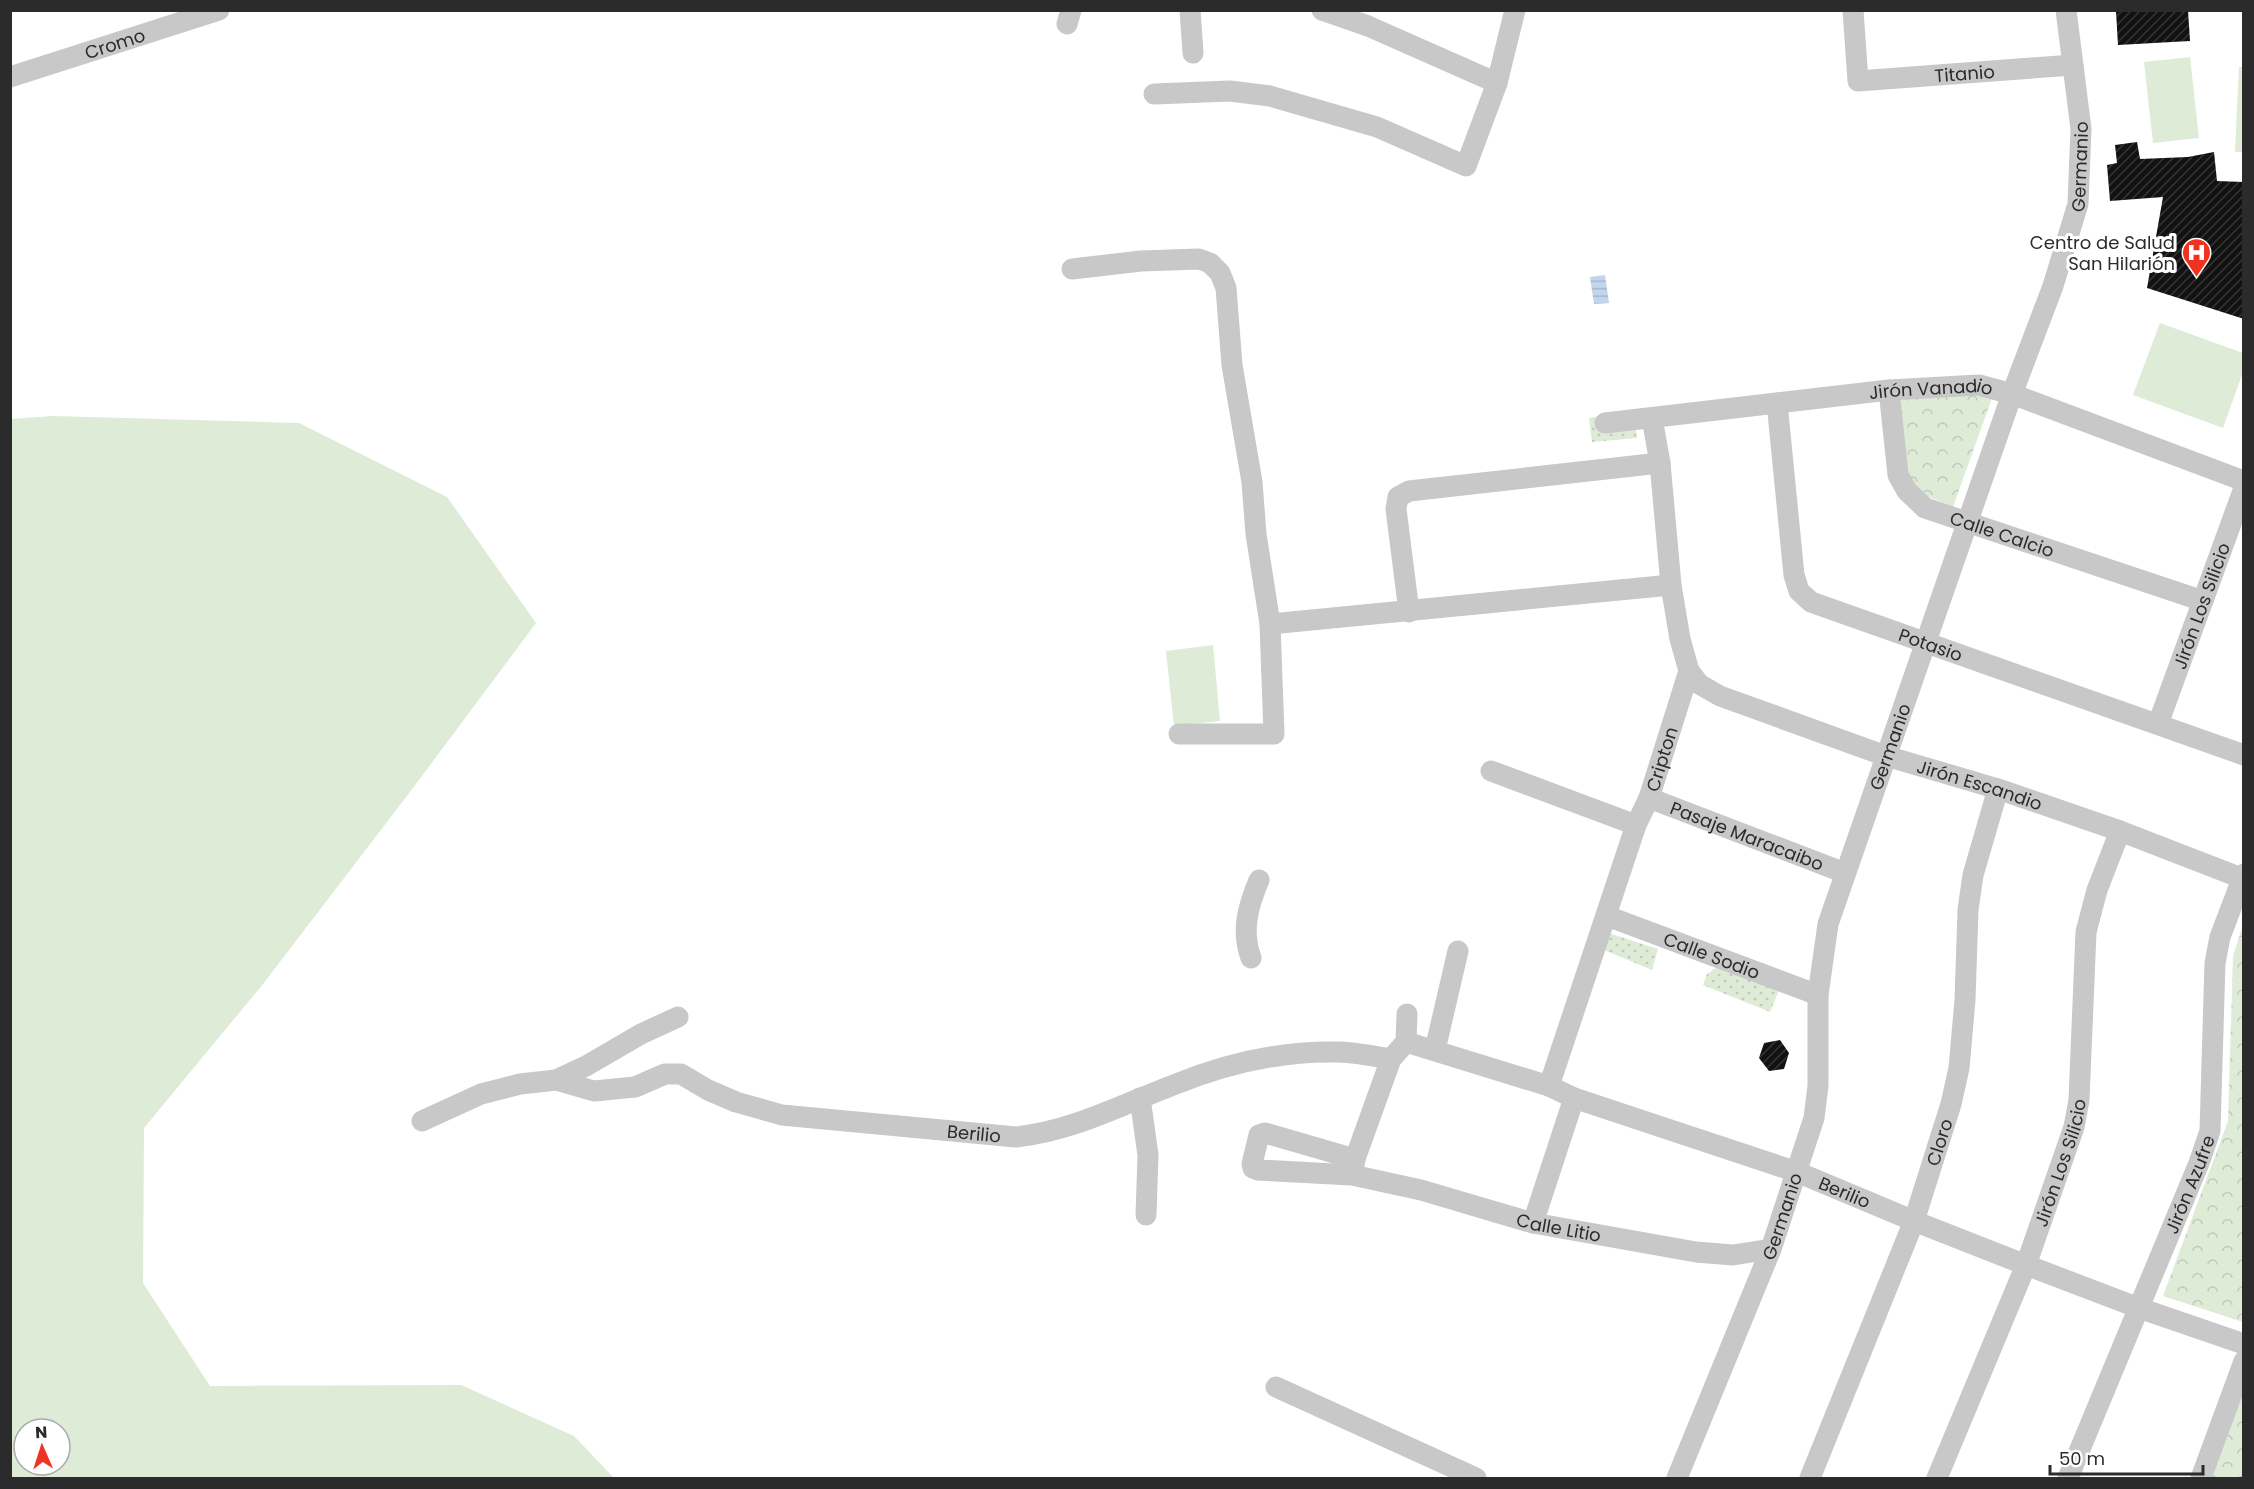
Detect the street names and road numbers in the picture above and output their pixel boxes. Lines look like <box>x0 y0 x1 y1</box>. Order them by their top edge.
street label: Cromo <box>81 22 148 65</box>
street label: Titanio <box>1933 58 1996 88</box>
street label: Germanio <box>2064 120 2094 215</box>
street label: Jirón Vanadio <box>1867 373 1996 405</box>
street label: Calle Calcio <box>1947 505 2058 563</box>
street label: Jirón Los Silicio <box>2167 539 2236 672</box>
street label: Potasio <box>1896 622 1966 667</box>
street label: Germanio <box>1863 700 1916 793</box>
street label: Cripton <box>1639 723 1683 795</box>
street label: Jirón Escandio <box>1914 753 2046 816</box>
street label: Pasaje Maracaibo <box>1667 795 1827 876</box>
street label: Calle Sodio <box>1660 926 1764 985</box>
street label: Jirón Los Silicio <box>2028 1097 2091 1230</box>
street label: Cloro <box>1920 1115 1958 1169</box>
street label: Berilio <box>946 1118 1002 1148</box>
street label: Jirón Azufre <box>2159 1132 2220 1237</box>
street label: Germanio <box>1755 1170 1808 1264</box>
street label: Berilio <box>1815 1170 1874 1214</box>
street label: Calle Litio <box>1513 1206 1603 1247</box>

